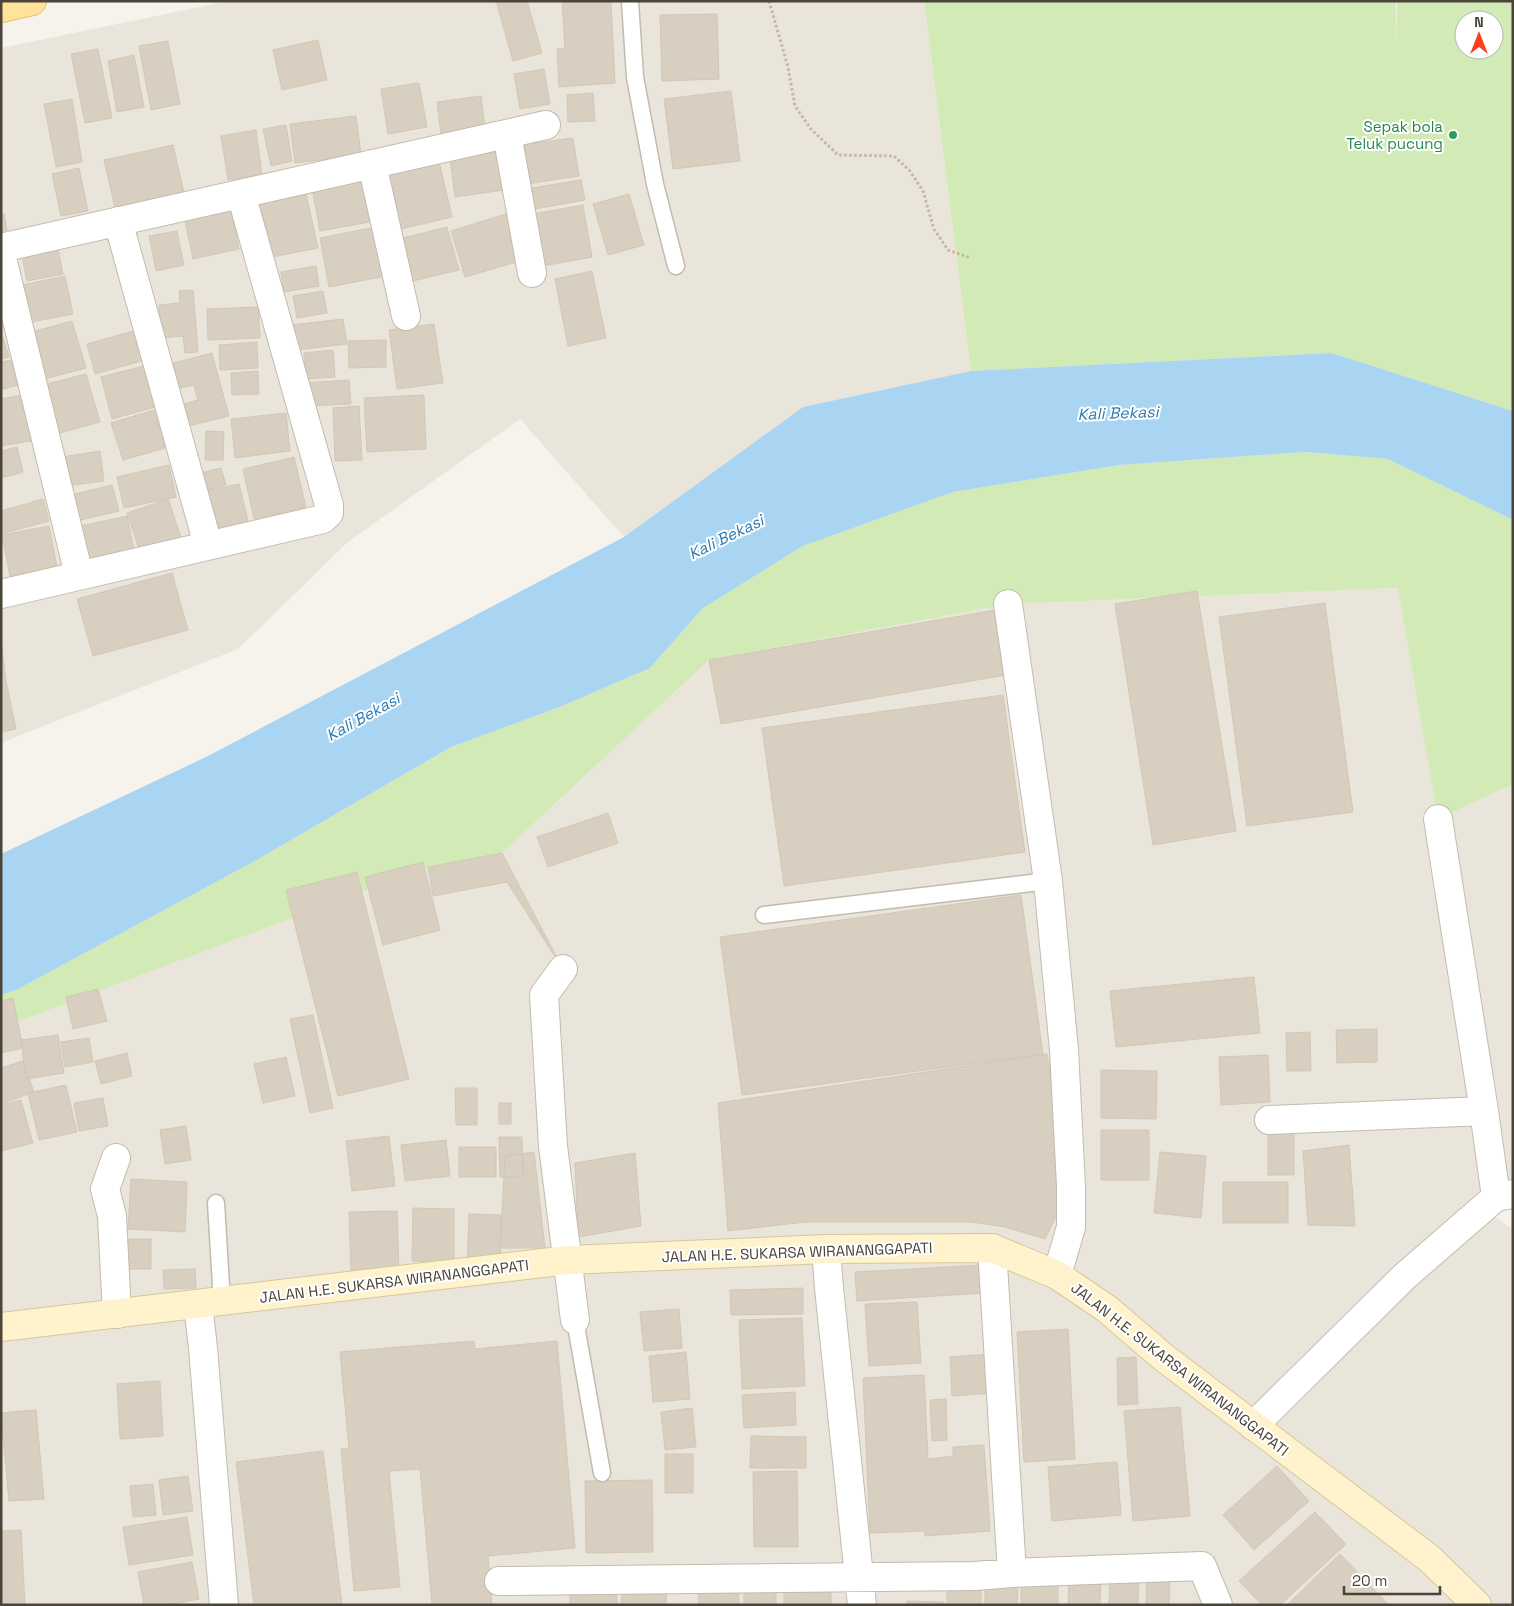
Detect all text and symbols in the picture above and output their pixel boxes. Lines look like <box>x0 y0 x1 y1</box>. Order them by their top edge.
north arrow <box>1454 10 1504 60</box>
text: N <box>1474 13 1484 31</box>
place label: Sepak bola Teluk pucung <box>1346 117 1443 153</box>
marker: Sepak bola Teluk pucung <box>1447 129 1459 141</box>
water label: Kali Bekasi <box>1077 401 1161 425</box>
water label: Kali Bekasi <box>685 509 769 564</box>
water label: Kali Bekasi <box>323 687 405 746</box>
street label: JALAN H.E. SUKARSA WIRANANGGAPATI <box>661 1238 933 1266</box>
street label: JALAN H.E. SUKARSA WIRANANGGAPATI <box>258 1255 530 1307</box>
street label: JALAN H.E. SUKARSA WIRANANGGAPATI <box>1067 1278 1293 1460</box>
scale bar <box>1344 1564 1440 1596</box>
text: 20 m <box>1352 1571 1387 1590</box>

